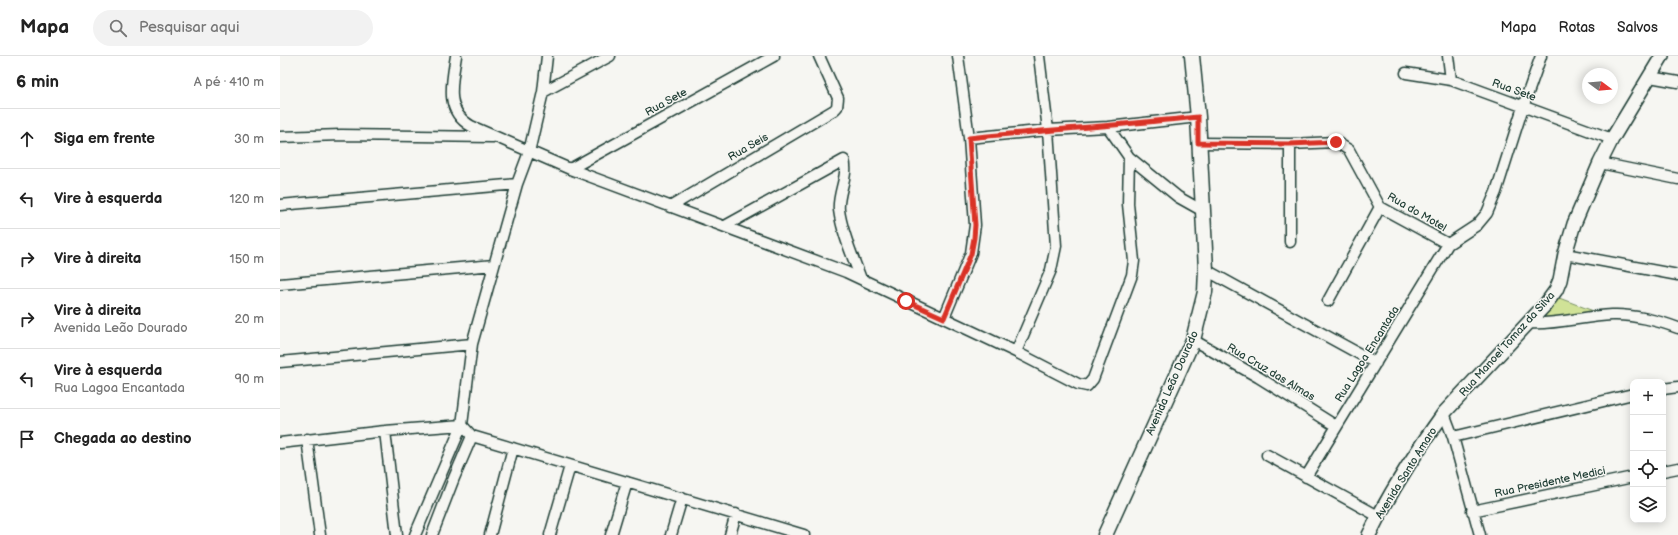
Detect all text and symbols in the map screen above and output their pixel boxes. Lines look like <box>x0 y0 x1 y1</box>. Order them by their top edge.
search box <box>93 10 373 46</box>
text: Mapa <box>20 16 69 39</box>
icon: search <box>107 17 129 39</box>
text: Pesquisar aqui <box>139 18 239 37</box>
text: Mapa <box>1500 19 1537 36</box>
text: Rotas <box>1559 19 1595 36</box>
text: Salvos <box>1617 19 1658 36</box>
north arrow <box>1582 68 1618 104</box>
text: 6 min <box>16 72 59 92</box>
text: A pé · 410 m <box>194 74 264 90</box>
street label: Rua Sete <box>1490 76 1538 104</box>
street label: Rua Sete <box>643 85 690 119</box>
icon: ahead <box>16 128 38 150</box>
text: Siga em frente <box>54 129 155 148</box>
street label: Rua Seis <box>726 130 771 164</box>
text: 30 m <box>234 131 264 147</box>
route end <box>1327 133 1345 151</box>
icon: left <box>16 188 38 210</box>
text: Vire à esquerda <box>54 189 162 208</box>
street label: Rua do Motel <box>1385 190 1449 234</box>
text: 120 m <box>229 191 264 207</box>
icon: right <box>16 248 38 270</box>
text: Vire à direita <box>54 249 141 268</box>
text: 150 m <box>230 251 264 267</box>
street label: Rua Manoel Tomaz da Silva <box>1456 289 1558 399</box>
route start <box>897 292 915 310</box>
text: Vire à direita <box>54 301 141 320</box>
street label: Rua Lagoa Encantada <box>1332 304 1402 404</box>
icon: right <box>16 308 38 330</box>
text: 20 m <box>234 311 264 327</box>
text: Avenida Leão Dourado <box>54 320 188 336</box>
street label: Avenida Leão Dourado <box>1143 329 1201 437</box>
street label: Rua Cruz das Almas <box>1225 341 1318 404</box>
text: Vire à esquerda <box>54 361 162 380</box>
icon: left <box>16 368 38 390</box>
text: 90 m <box>235 371 264 387</box>
map controls <box>1630 379 1666 523</box>
button: + <box>1630 379 1666 415</box>
text: Rua Lagoa Encantada <box>54 380 185 396</box>
button: − <box>1630 415 1666 451</box>
street label: Avenida Santo Amaro <box>1373 425 1439 521</box>
icon: arrive <box>16 428 38 450</box>
text: Chegada ao destino <box>54 429 192 448</box>
button: locate <box>1630 451 1666 487</box>
street label: Rua Presidente Medici <box>1493 464 1607 500</box>
button: layers <box>1630 487 1666 523</box>

